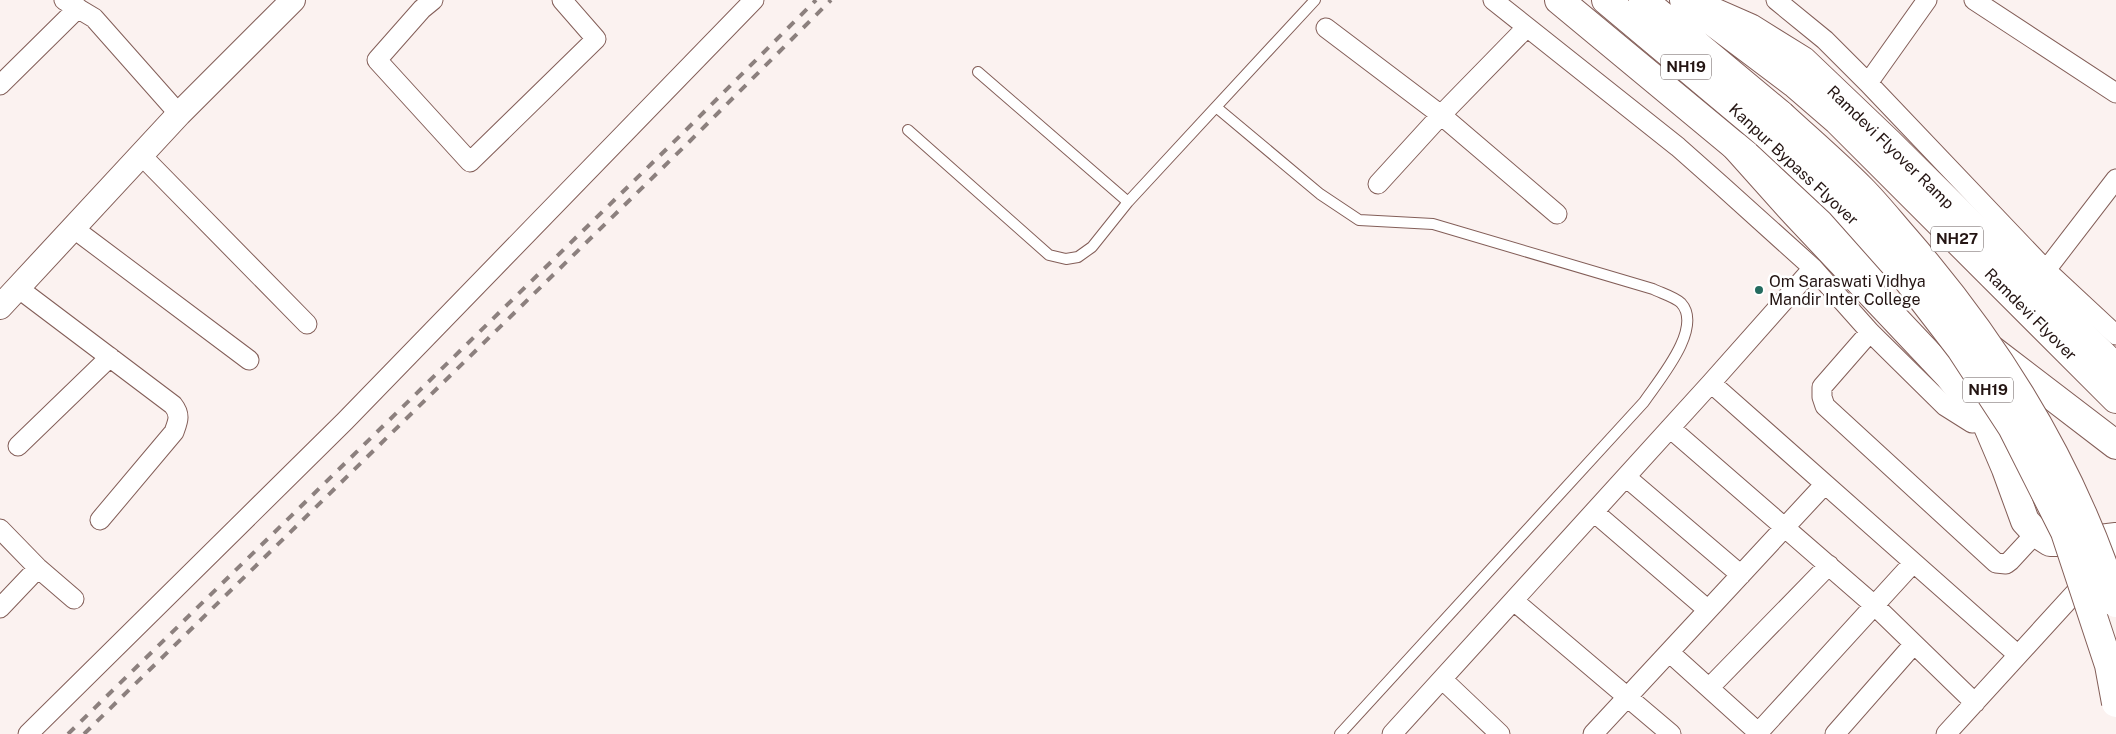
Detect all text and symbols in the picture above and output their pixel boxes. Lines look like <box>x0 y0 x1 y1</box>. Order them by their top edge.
road number: NH19 <box>1661 54 1711 80</box>
street label: Ramdevi Flyover Ramp <box>1823 82 1958 213</box>
street label: Kanpur Bypass Flyover <box>1725 99 1862 229</box>
road number: NH27 <box>1931 226 1983 252</box>
street label: Ramdevi Flyover <box>1981 264 2081 364</box>
place label: Om Saraswati Vidhya Mandir Inter College <box>1769 272 1926 309</box>
marker: Om Saraswati Vidhya Mandir Inter College <box>1753 284 1765 296</box>
road number: NH19 <box>1963 378 2013 402</box>

